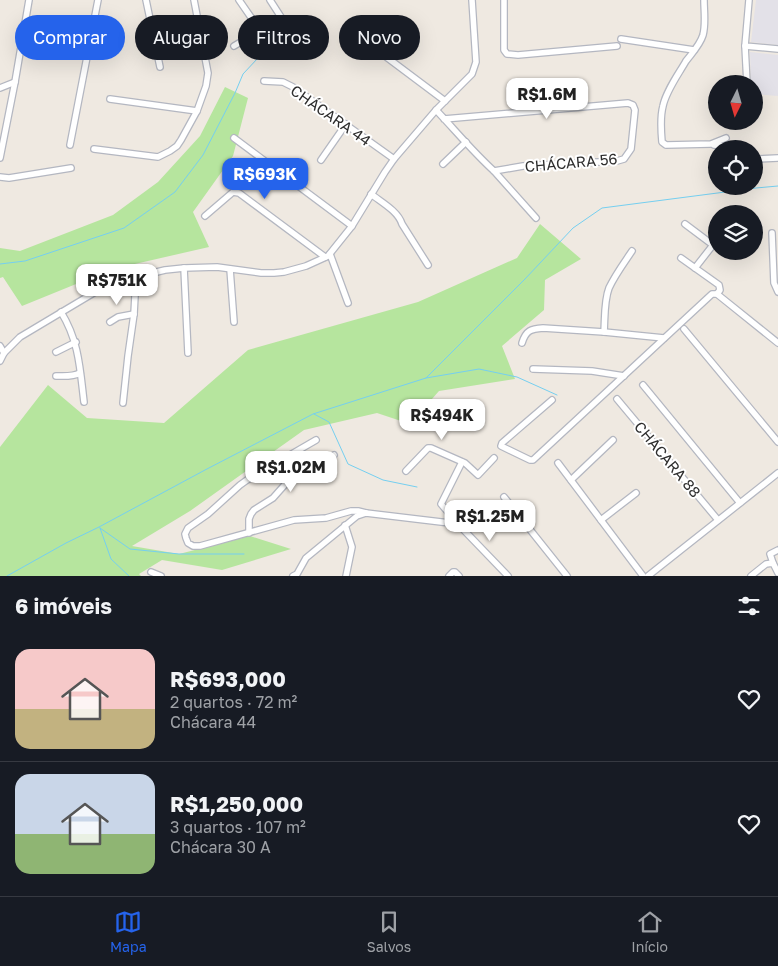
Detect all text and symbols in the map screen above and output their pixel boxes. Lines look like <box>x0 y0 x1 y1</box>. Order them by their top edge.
chip: Comprar <box>15 15 125 60</box>
chip: Alugar <box>135 15 228 60</box>
chip: Filtros <box>238 15 329 60</box>
chip: Novo <box>339 15 420 60</box>
north arrow <box>708 75 762 130</box>
map controls <box>708 75 763 260</box>
pin: R$1.6M <box>506 78 588 120</box>
street label: CHÁCARA 44 <box>287 81 375 149</box>
text: R$1.6M <box>517 84 577 104</box>
button: locate <box>708 140 763 195</box>
street label: CHÁCARA 56 <box>524 149 618 175</box>
pin: R$693K <box>224 158 306 200</box>
text: R$693K <box>233 164 297 184</box>
button: layers <box>708 205 763 260</box>
pin: R$751K <box>76 264 158 306</box>
text: R$751K <box>87 270 147 290</box>
pin: R$494K <box>401 398 483 441</box>
text: R$494K <box>410 405 474 425</box>
street label: CHÁCARA 88 <box>631 417 705 501</box>
pin: R$1.02M <box>245 450 337 493</box>
text: R$1.02M <box>256 457 326 477</box>
pin: R$1.25M <box>444 500 536 542</box>
text: R$1.25M <box>456 506 524 526</box>
icon: filters <box>735 592 763 620</box>
text: 6 imóveis <box>15 593 112 619</box>
text: R$693,000 <box>170 666 286 692</box>
icon: home <box>55 669 115 729</box>
icon: heart <box>735 685 763 713</box>
text: 2 quartos · 72 m² <box>170 692 297 712</box>
text: Chácara 44 <box>170 712 256 732</box>
text: R$1,250,000 <box>170 791 303 817</box>
icon: home <box>55 794 115 854</box>
icon: heart <box>735 810 763 838</box>
text: 3 quartos · 107 m² <box>170 817 306 837</box>
text: Chácara 30 A <box>170 837 271 857</box>
tab: Mapa <box>110 908 147 955</box>
tab: Salvos <box>367 908 411 955</box>
tab: Início <box>631 908 668 955</box>

